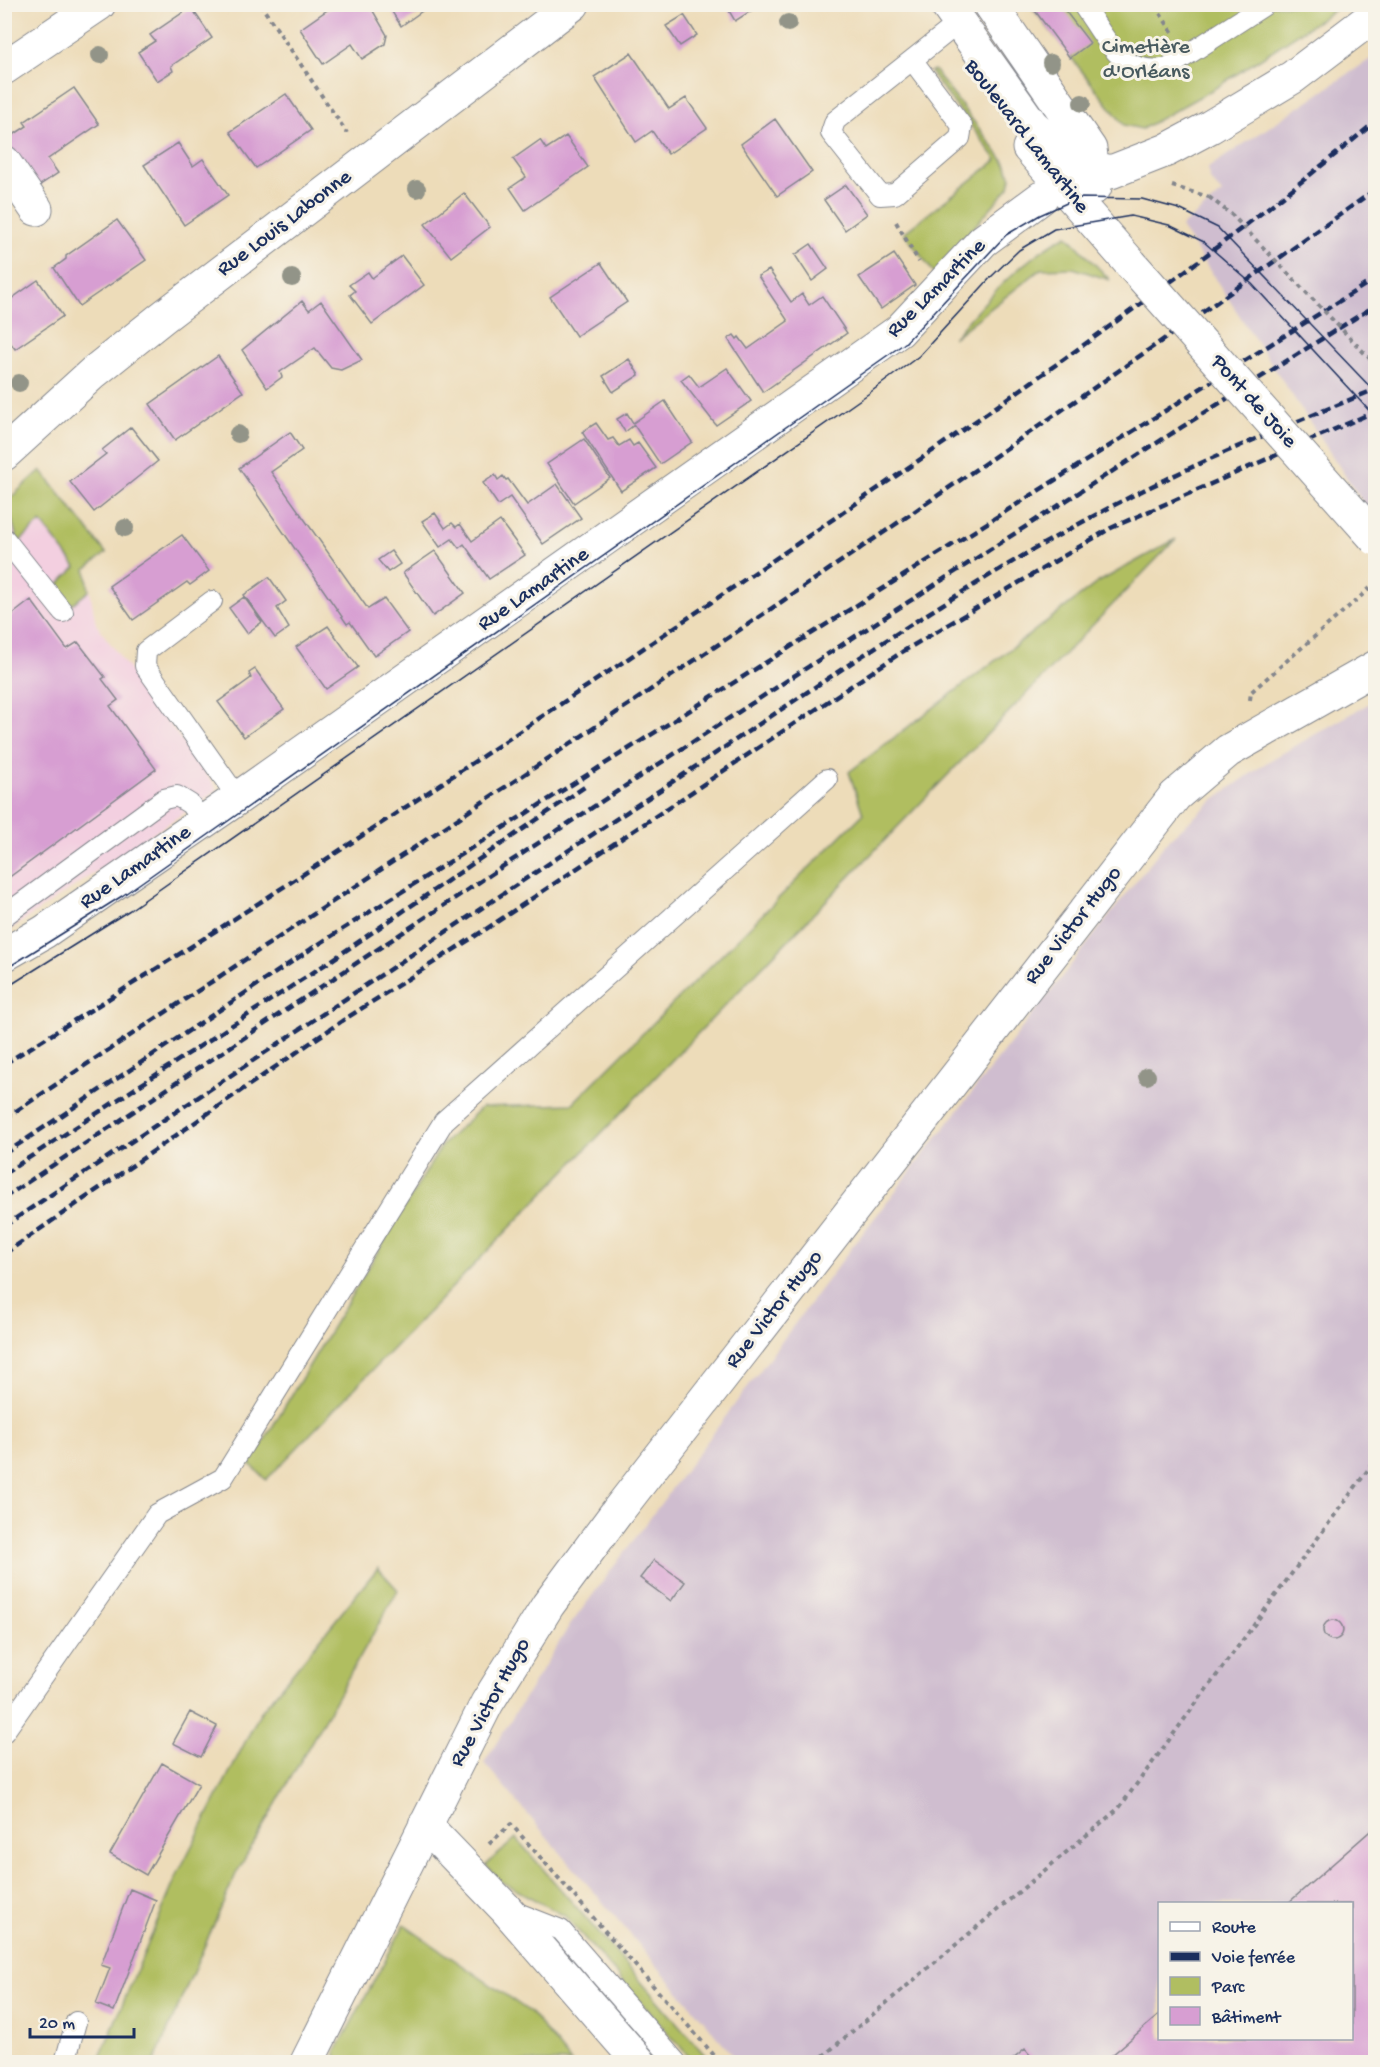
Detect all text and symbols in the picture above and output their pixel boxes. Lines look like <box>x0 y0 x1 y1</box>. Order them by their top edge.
park label: Cimetière d'Orléans <box>1102 35 1191 86</box>
street label: Boulevard Lamartine <box>957 54 1095 220</box>
street label: Rue Louis Labonne <box>213 165 358 283</box>
street label: Rue Lamartine <box>882 233 993 344</box>
street label: Pont de Joie <box>1204 349 1302 455</box>
street label: Rue Lamartine <box>473 542 595 638</box>
street label: Rue Lamartine <box>75 820 197 916</box>
street label: Rue Victor Hugo <box>1020 862 1128 990</box>
street label: Rue Victor Hugo <box>721 1246 829 1374</box>
street label: Rue Victor Hugo <box>445 1634 537 1772</box>
legend <box>1158 1902 1353 2040</box>
text: Route <box>1212 1918 1257 1939</box>
text: Voie ferrée <box>1211 1948 1296 1969</box>
text: Parc <box>1211 1978 1245 1999</box>
scale bar <box>30 2001 134 2039</box>
text: Bâtiment <box>1211 2008 1282 2029</box>
text: 20 m <box>39 2014 75 2035</box>

